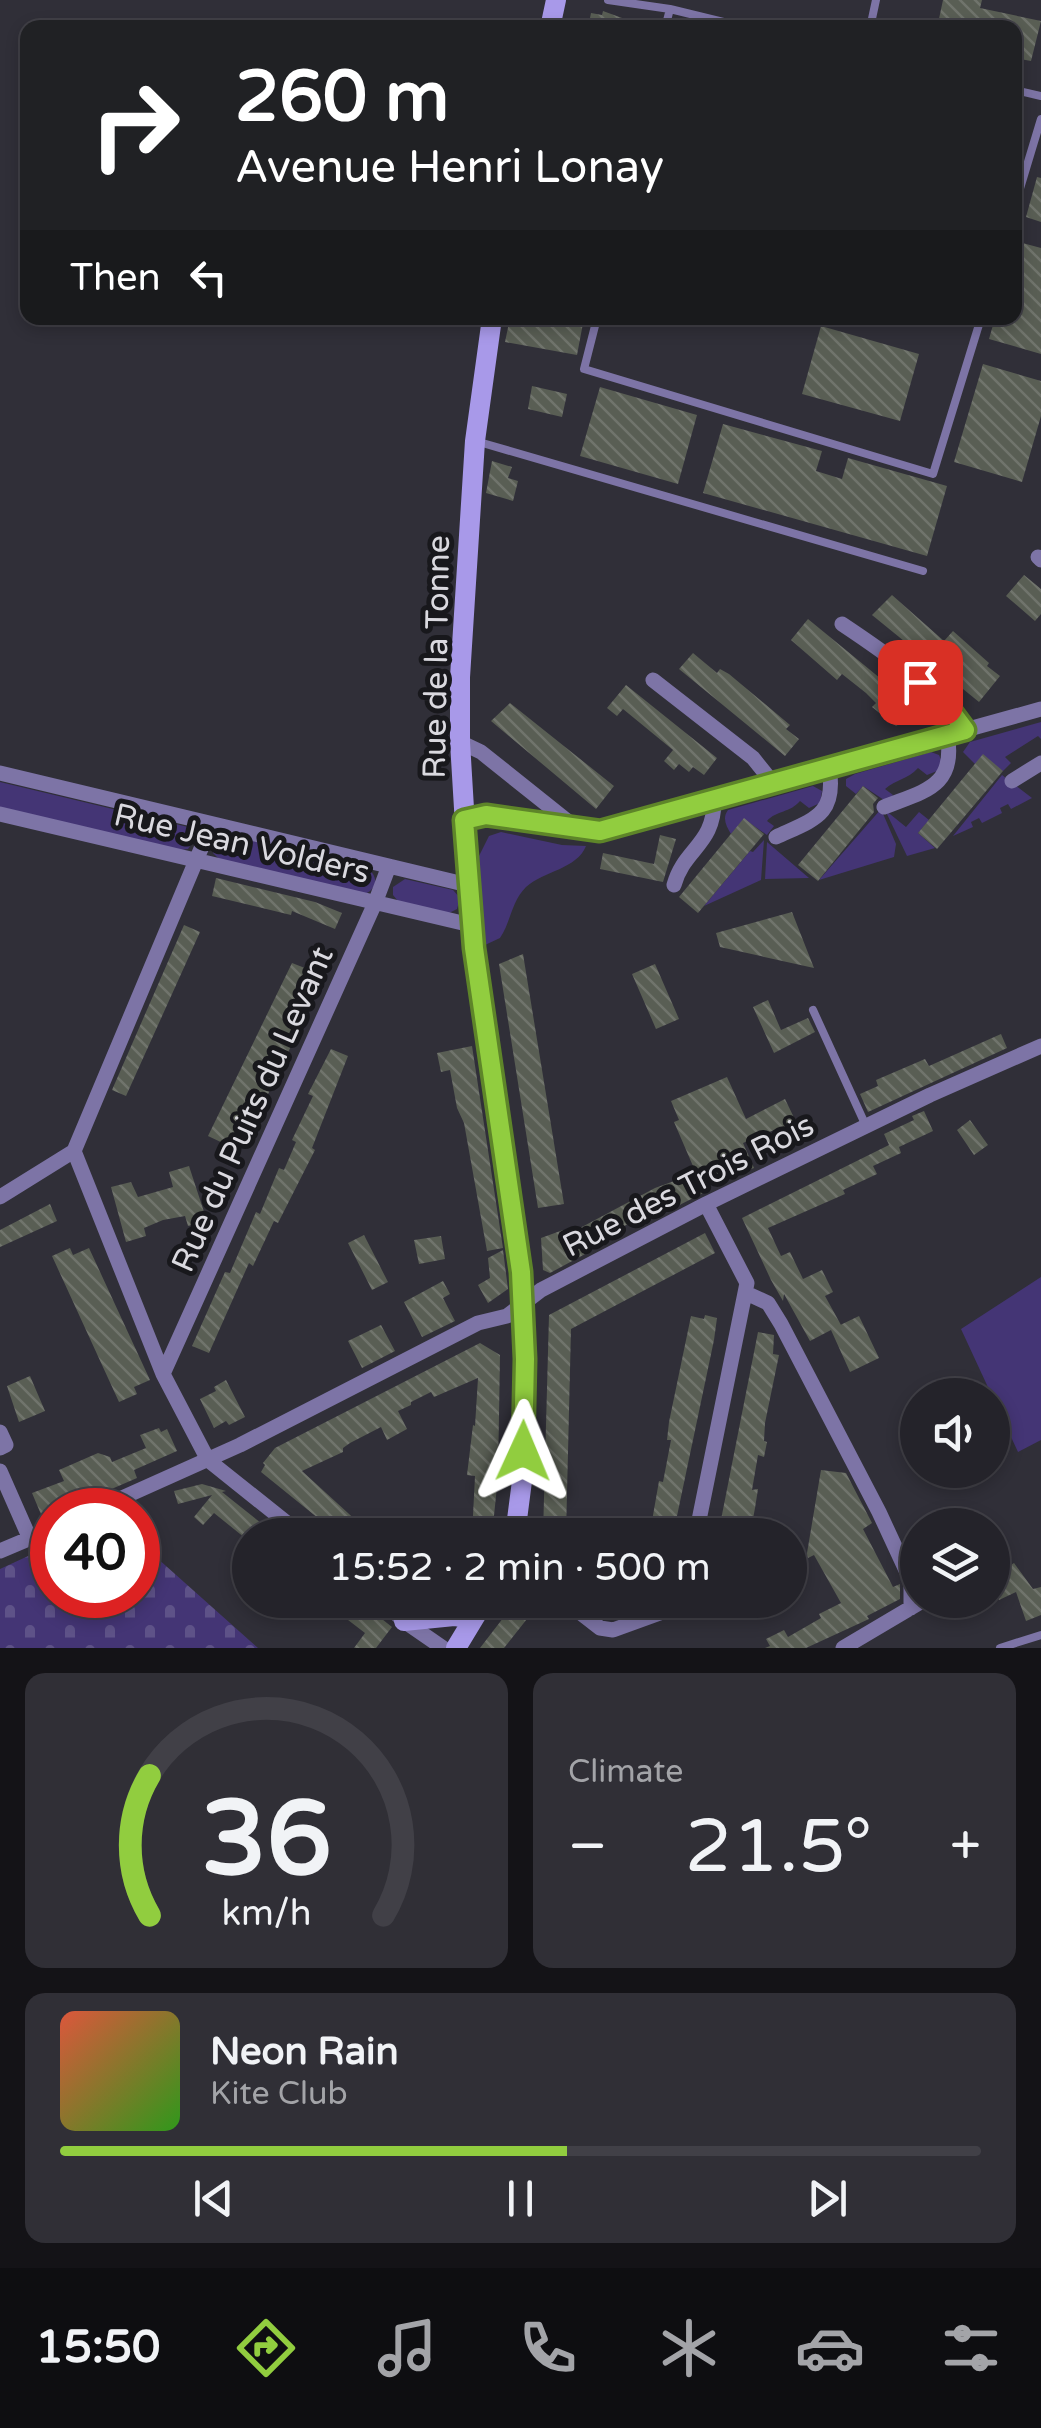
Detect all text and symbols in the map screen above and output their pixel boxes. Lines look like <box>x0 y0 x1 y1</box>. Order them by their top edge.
text: 260 m <box>235 56 449 140</box>
icon: right <box>70 60 200 190</box>
text: Avenue Henri Lonay <box>235 141 664 195</box>
icon: left <box>181 250 236 305</box>
text: Then <box>70 255 161 301</box>
street label: Rue de la Tonne <box>416 535 458 779</box>
pin <box>878 640 963 725</box>
icon: arrive <box>893 655 948 710</box>
street label: Rue Jean Volders <box>110 796 373 892</box>
street label: Rue du Puits du Levant <box>164 941 342 1278</box>
street label: Rue des Trois Rois <box>557 1106 820 1266</box>
map controls <box>900 1378 1010 1618</box>
button: sound <box>900 1378 1010 1488</box>
position arrow <box>471 1399 575 1503</box>
speed limit sign: 40 <box>30 1488 160 1618</box>
button: layers <box>900 1508 1010 1618</box>
text: 15:52 · 2 min · 500 m <box>328 1545 711 1591</box>
text: Climate <box>568 1753 683 1791</box>
text: 36 <box>201 1778 332 1903</box>
text: 21.5° <box>685 1802 872 1892</box>
text: − <box>568 1814 607 1880</box>
text: + <box>950 1814 981 1880</box>
text: km/h <box>222 1892 311 1935</box>
text: Neon Rain <box>210 2029 399 2075</box>
text: Kite Club <box>210 2075 348 2113</box>
icon: previous <box>186 2171 241 2226</box>
icon: pause <box>493 2171 548 2226</box>
icon: next <box>800 2171 855 2226</box>
icon: directions <box>231 2313 301 2383</box>
icon: music <box>372 2313 442 2383</box>
icon: phone <box>513 2313 583 2383</box>
icon: climate <box>654 2313 724 2383</box>
icon: car <box>795 2313 865 2383</box>
icon: filters <box>936 2313 1006 2383</box>
text: 15:50 <box>35 2321 160 2375</box>

